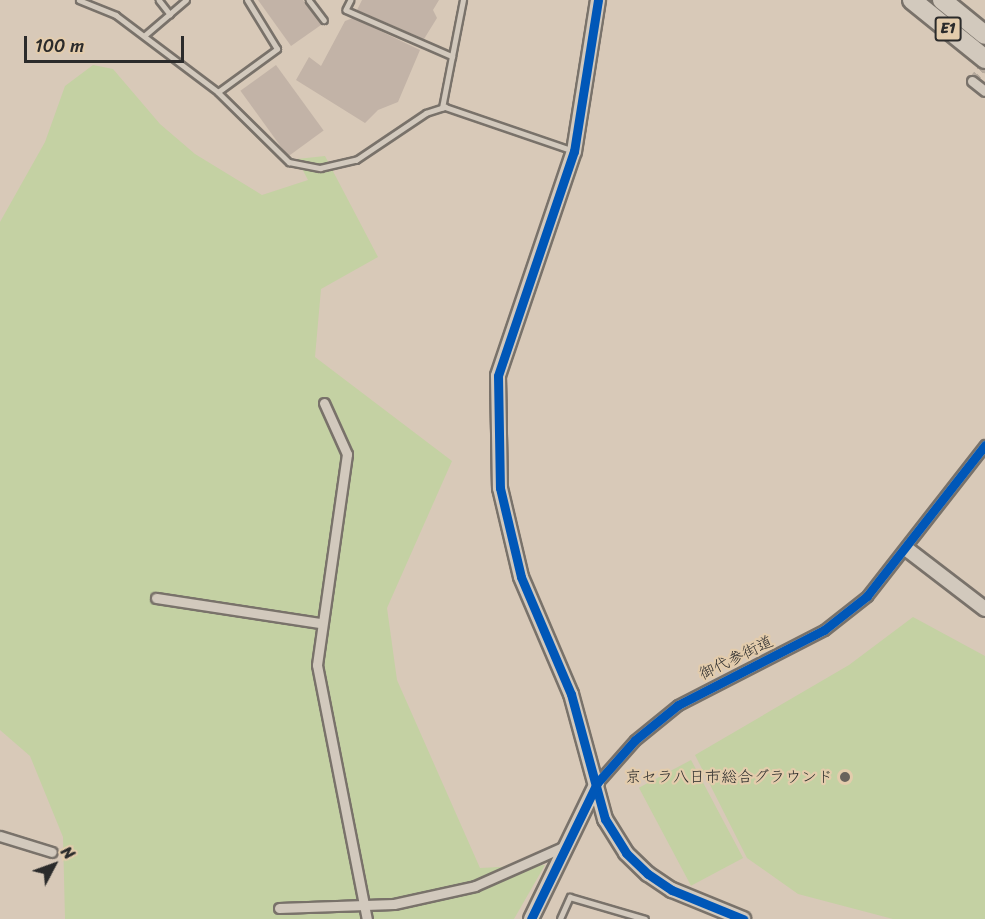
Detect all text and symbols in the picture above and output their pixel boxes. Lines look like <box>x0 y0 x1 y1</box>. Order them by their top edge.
road number: E1 <box>934 17 962 41</box>
scale bar <box>27 24 188 62</box>
text: 100 m <box>35 30 84 62</box>
street label: 御代参街道 <box>696 632 776 684</box>
place label: 京セラ八日市総合グラウンド <box>625 767 833 787</box>
marker: 京セラ八日市総合グラウンド <box>838 770 852 784</box>
north arrow <box>24 835 84 895</box>
text: N <box>53 839 83 867</box>

